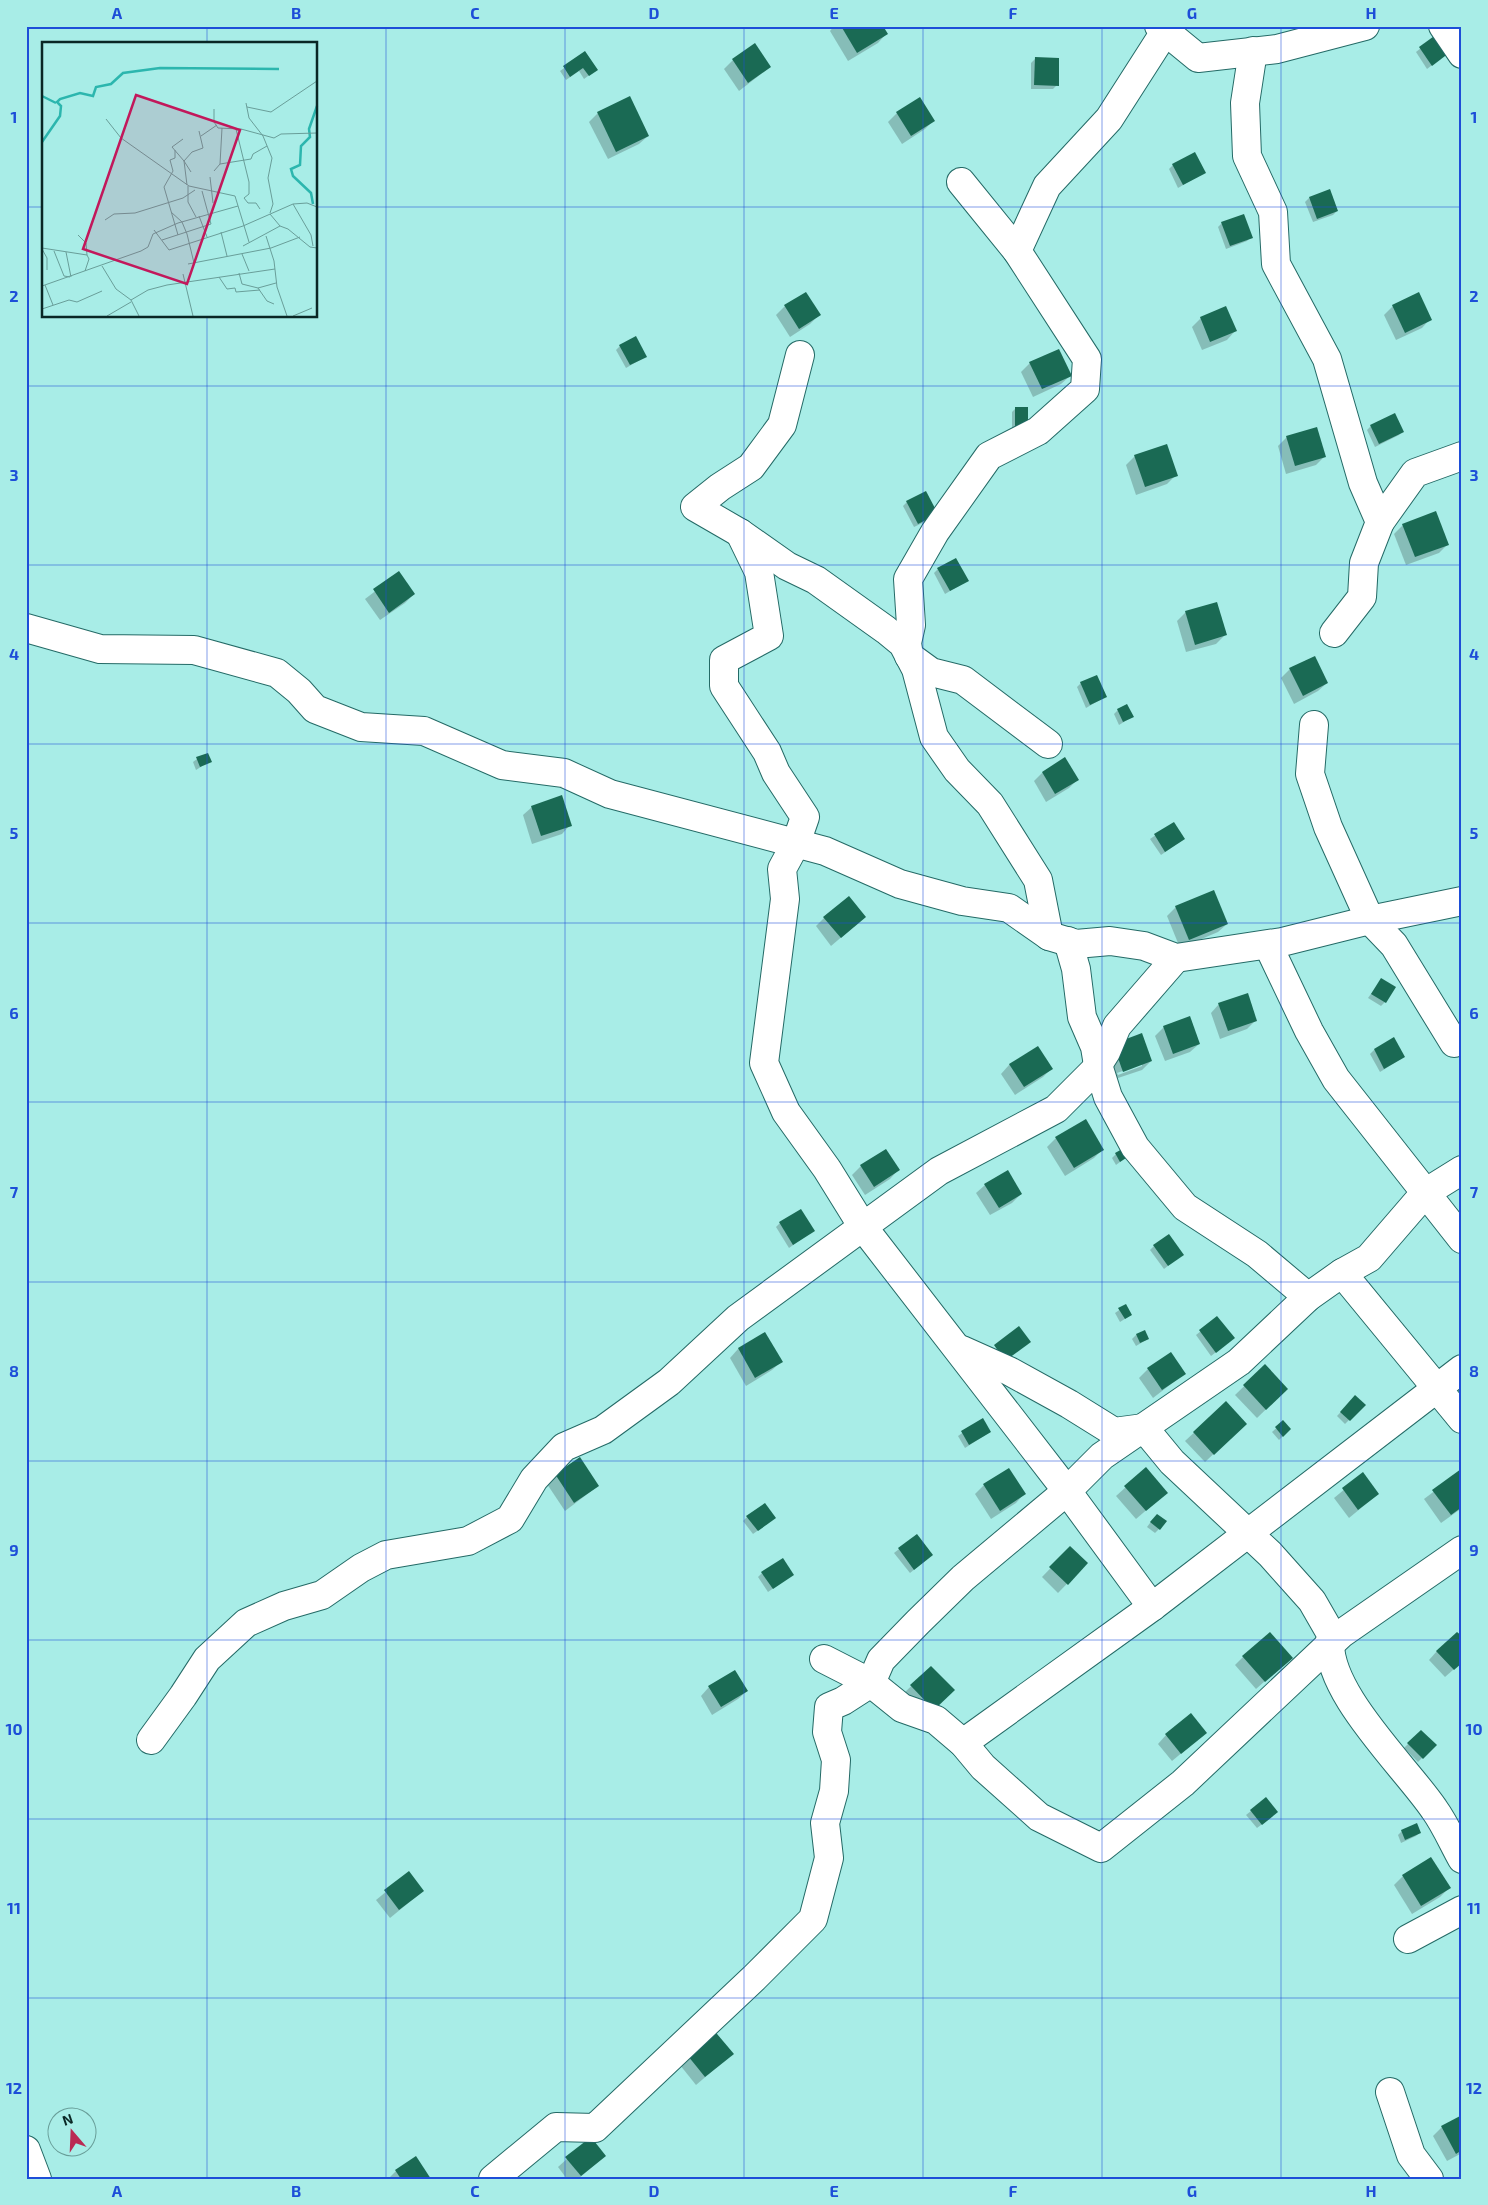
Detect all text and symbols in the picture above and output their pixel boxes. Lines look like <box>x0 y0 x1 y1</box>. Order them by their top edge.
text: A <box>112 3 123 22</box>
text: B <box>291 3 301 22</box>
text: C <box>470 3 480 22</box>
text: D <box>649 3 660 22</box>
text: E <box>829 3 839 22</box>
text: F <box>1009 3 1018 22</box>
text: G <box>1187 3 1197 22</box>
text: H <box>1365 3 1377 22</box>
inset map <box>42 42 318 318</box>
text: 1 <box>11 107 17 126</box>
text: 1 <box>1471 107 1477 126</box>
text: 2 <box>9 286 19 305</box>
text: 2 <box>1469 286 1479 305</box>
text: 3 <box>9 465 19 484</box>
text: 3 <box>1469 465 1479 484</box>
text: 4 <box>9 644 19 663</box>
text: 4 <box>1469 644 1479 663</box>
text: 5 <box>10 823 19 842</box>
text: 5 <box>1470 823 1479 842</box>
text: 6 <box>9 1003 19 1022</box>
text: 6 <box>1469 1003 1479 1022</box>
text: 7 <box>10 1182 19 1201</box>
text: 7 <box>1470 1182 1479 1201</box>
text: 8 <box>9 1361 19 1380</box>
text: 8 <box>1469 1361 1479 1380</box>
text: 9 <box>9 1540 19 1559</box>
text: 9 <box>1469 1540 1479 1559</box>
text: 10 <box>5 1719 23 1738</box>
text: 10 <box>1465 1719 1483 1738</box>
text: 11 <box>7 1898 21 1917</box>
text: 11 <box>1467 1898 1481 1917</box>
text: 12 <box>6 2078 22 2097</box>
text: 12 <box>1466 2078 1482 2097</box>
north arrow <box>48 2108 98 2158</box>
text: N <box>60 2110 75 2129</box>
text: A <box>112 2181 123 2200</box>
text: B <box>291 2181 301 2200</box>
text: C <box>470 2181 480 2200</box>
text: D <box>649 2181 660 2200</box>
text: E <box>829 2181 839 2200</box>
text: F <box>1009 2181 1018 2200</box>
text: G <box>1187 2181 1197 2200</box>
text: H <box>1365 2181 1377 2200</box>

